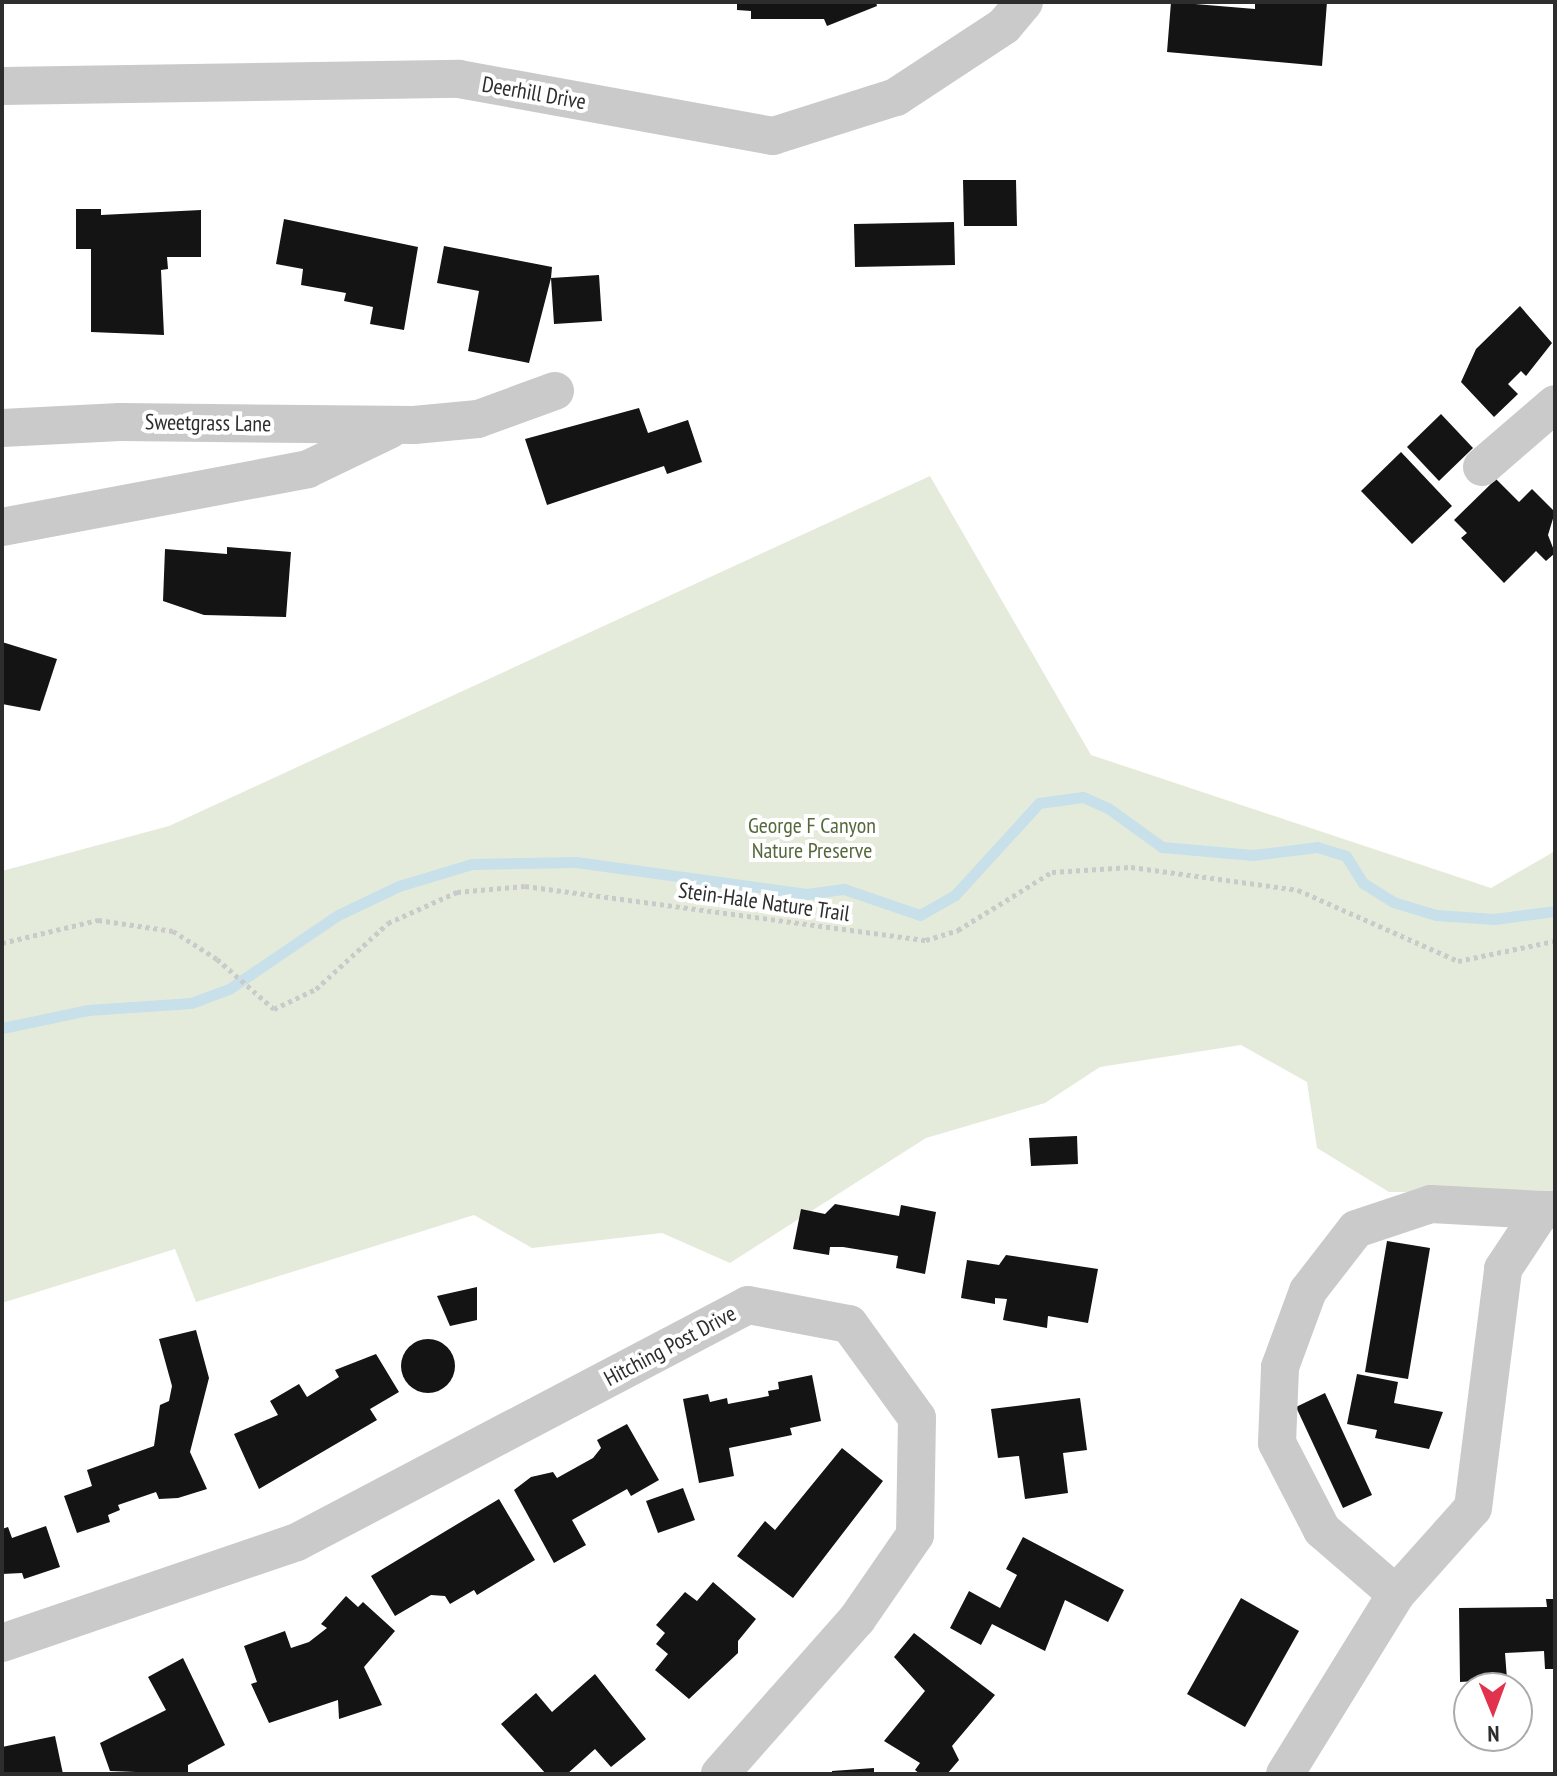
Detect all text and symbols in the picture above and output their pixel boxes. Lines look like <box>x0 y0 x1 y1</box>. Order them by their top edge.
street label: Deerhill Drive <box>480 71 588 115</box>
street label: Sweetgrass Lane <box>145 409 271 437</box>
park label: George F Canyon Nature Preserve <box>748 812 876 864</box>
street label: Stein-Hale Nature Trail <box>676 877 852 927</box>
street label: Hitching Post Drive <box>600 1300 740 1392</box>
north arrow <box>1453 1672 1533 1752</box>
text: N <box>1487 1720 1500 1748</box>

